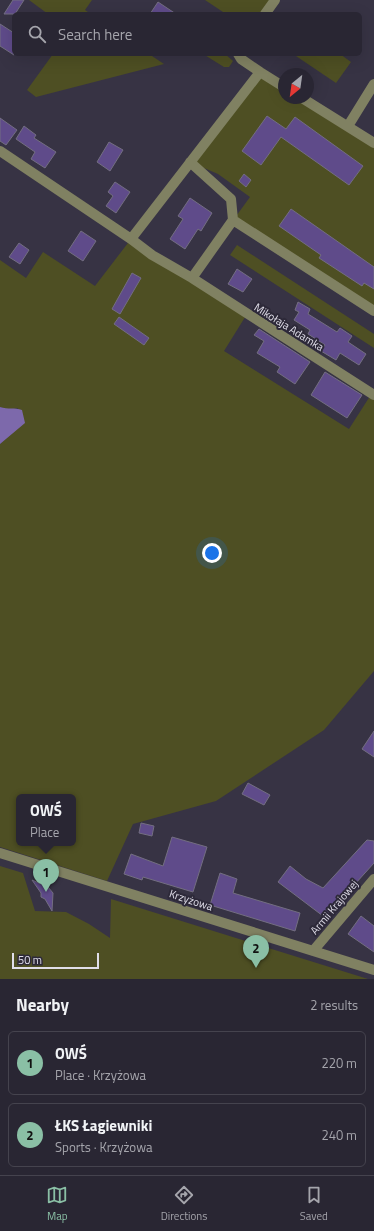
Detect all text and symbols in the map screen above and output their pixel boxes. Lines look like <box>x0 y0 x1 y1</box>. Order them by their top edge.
search box <box>12 12 362 56</box>
icon: search <box>26 23 48 45</box>
text: Search here <box>58 23 132 46</box>
north arrow <box>278 68 314 104</box>
street label: Mikołaja Adamka <box>251 299 327 355</box>
your location <box>202 543 222 563</box>
popup <box>16 794 76 846</box>
text: OWŚ <box>30 799 62 822</box>
text: Place <box>30 822 59 842</box>
pin: 1 <box>33 859 59 892</box>
street label: Armii Krajowej <box>306 876 362 938</box>
street label: Krzyżowa <box>167 885 215 915</box>
pin: 2 <box>243 935 269 968</box>
scale bar <box>12 951 99 970</box>
text: 50 m <box>18 952 42 968</box>
text: Nearby <box>16 992 69 1018</box>
text: 2 results <box>310 995 358 1015</box>
text: OWŚ <box>55 1042 87 1065</box>
text: 1 <box>26 1053 34 1073</box>
text: 220 m <box>321 1053 357 1073</box>
text: Place · Krzyżowa <box>55 1065 146 1085</box>
text: ŁKS Łagiewniki <box>55 1114 152 1137</box>
text: 2 <box>26 1125 34 1145</box>
text: 240 m <box>321 1125 357 1145</box>
text: Sports · Krzyżowa <box>55 1137 153 1157</box>
tab: Map <box>46 1184 68 1224</box>
tab: Directions <box>161 1184 207 1224</box>
tab: Saved <box>300 1184 328 1224</box>

